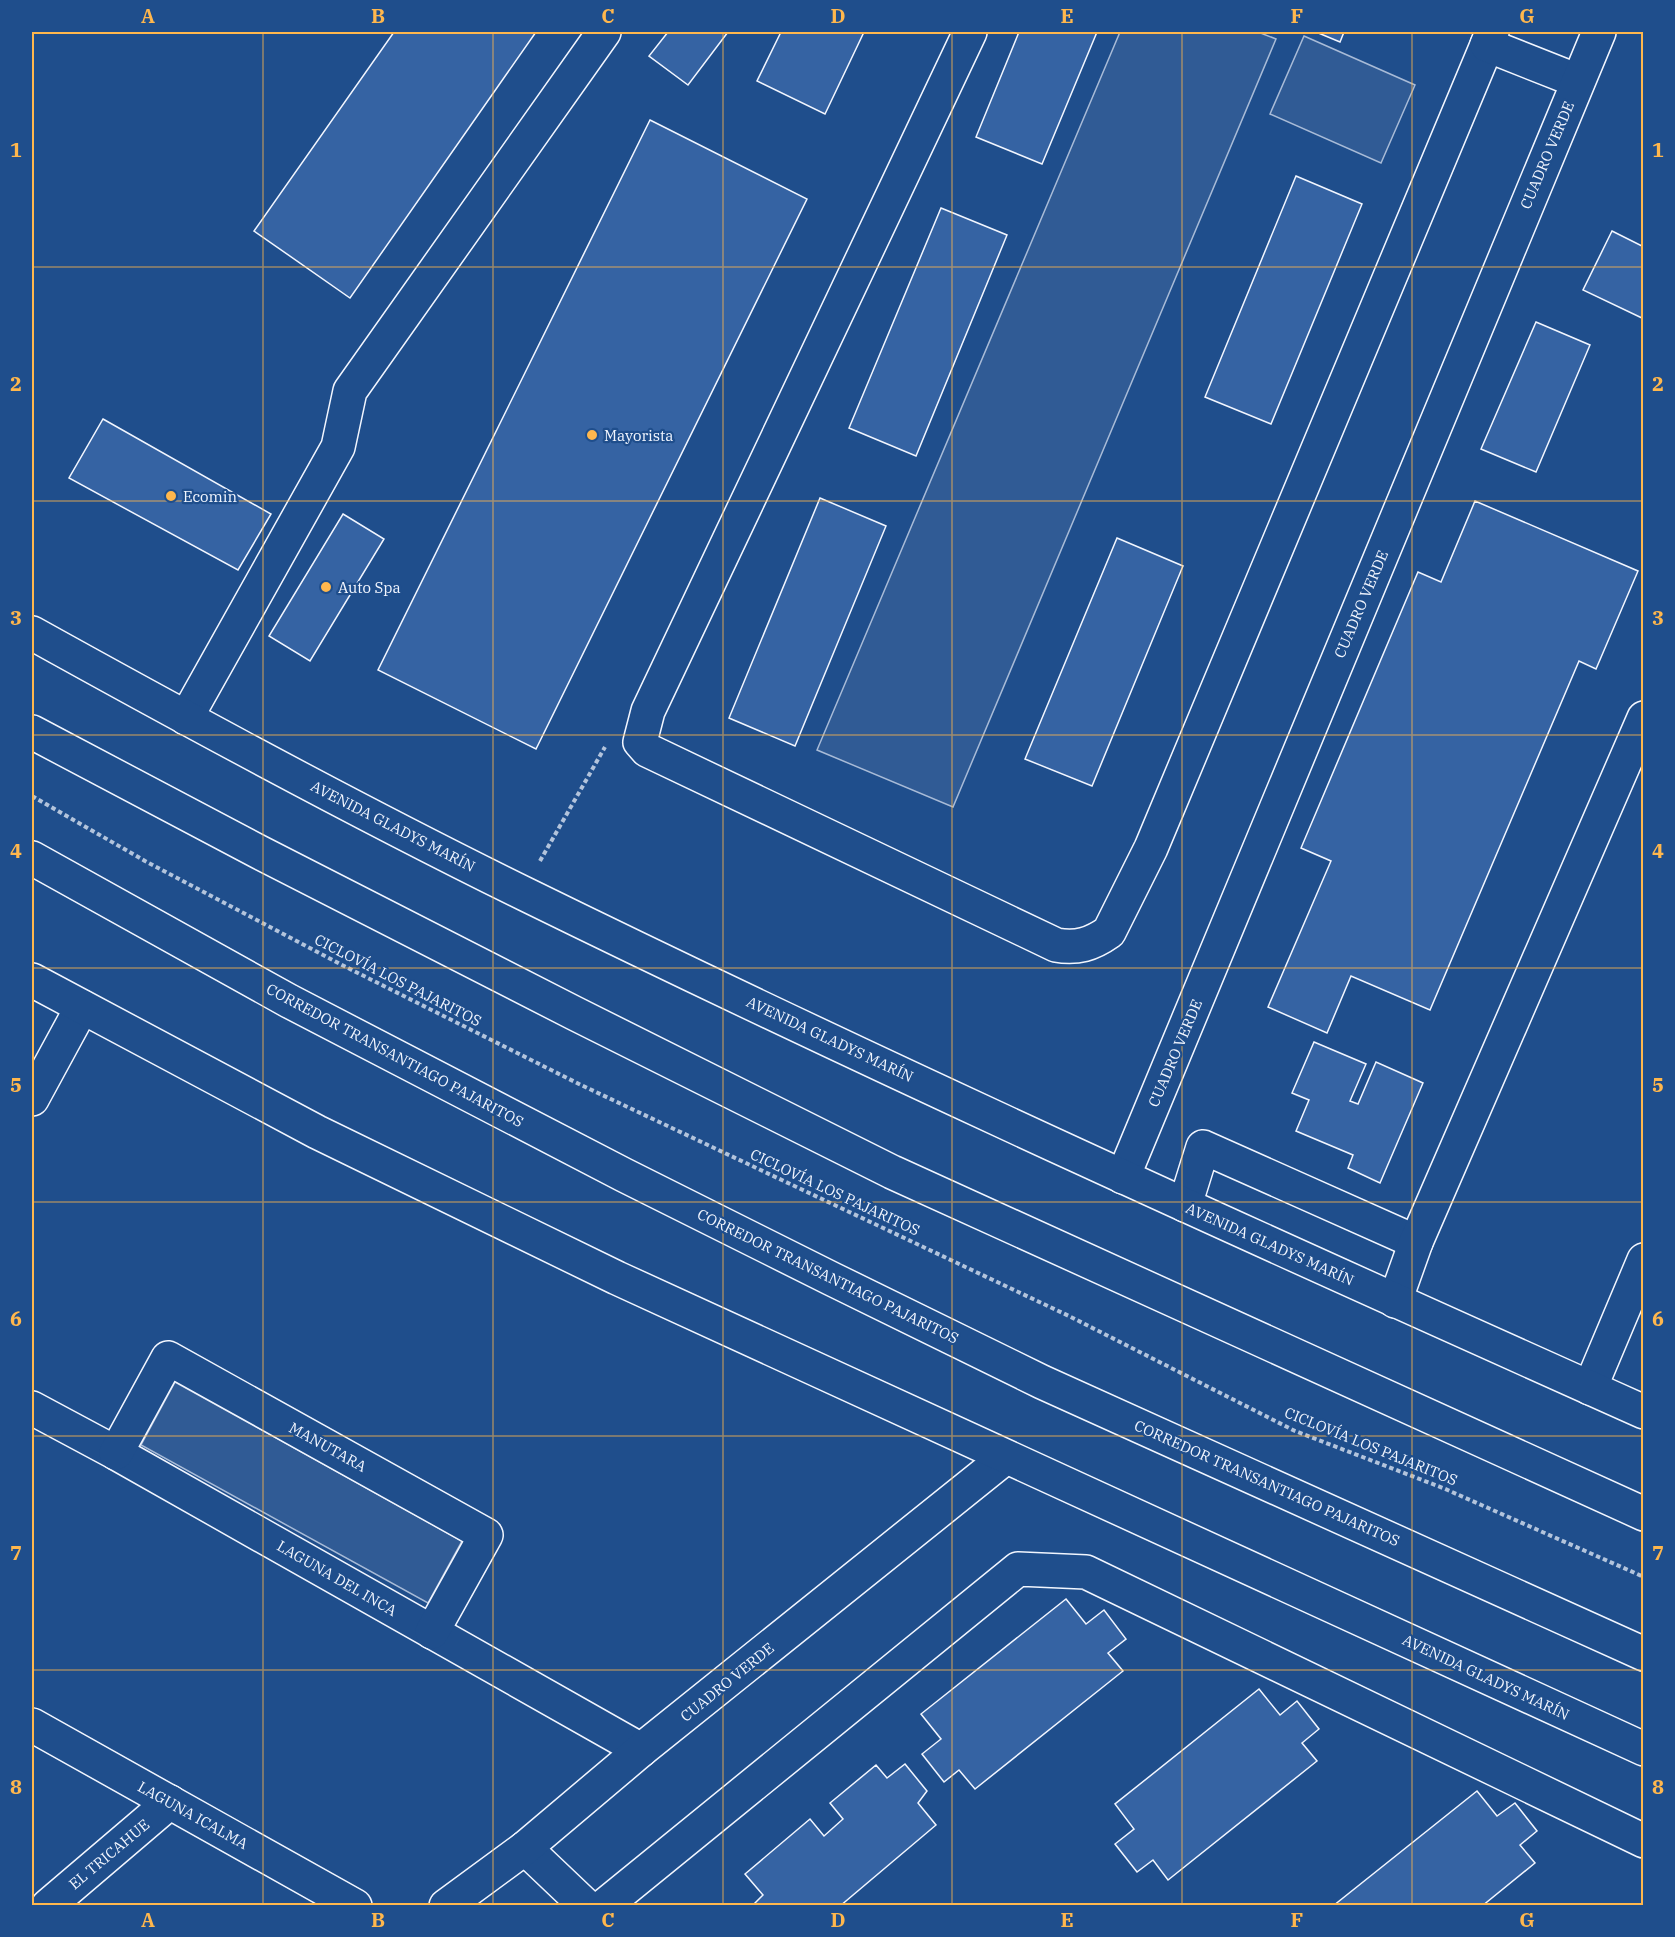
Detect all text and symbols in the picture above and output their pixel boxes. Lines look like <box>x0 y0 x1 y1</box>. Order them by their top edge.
text: A <box>141 2 155 29</box>
text: B <box>371 2 385 29</box>
text: C <box>601 2 615 29</box>
text: D <box>830 2 846 29</box>
text: E <box>1060 2 1074 29</box>
text: F <box>1291 2 1303 29</box>
text: G <box>1519 2 1535 29</box>
street label: CUADRO VERDE <box>1516 98 1578 212</box>
text: 1 <box>10 136 22 163</box>
text: 1 <box>1652 136 1664 163</box>
text: 2 <box>10 370 22 397</box>
text: 2 <box>1652 370 1664 397</box>
place label: Mayorista <box>604 426 674 445</box>
marker: Mayorista <box>585 428 599 442</box>
place label: Ecomin <box>183 487 238 506</box>
marker: Ecomin <box>164 489 178 503</box>
street label: CUADRO VERDE <box>1330 547 1392 661</box>
place label: Auto Spa <box>338 578 401 597</box>
marker: Auto Spa <box>319 580 333 594</box>
text: 3 <box>10 604 22 631</box>
text: 3 <box>1652 604 1664 631</box>
street label: AVENIDA GLADYS MARÍN <box>308 776 478 876</box>
text: 4 <box>10 837 22 864</box>
text: 4 <box>1652 837 1664 864</box>
street label: CICLOVÍA LOS PAJARITOS <box>311 930 485 1030</box>
street label: CORREDOR TRANSANTIAGO PAJARITOS <box>263 979 527 1131</box>
street label: AVENIDA GLADYS MARÍN <box>743 992 917 1086</box>
street label: CUADRO VERDE <box>1144 996 1206 1110</box>
text: 5 <box>10 1071 22 1098</box>
text: 5 <box>1652 1071 1664 1098</box>
street label: CICLOVÍA LOS PAJARITOS <box>747 1144 923 1240</box>
street label: AVENIDA GLADYS MARÍN <box>1183 1198 1357 1290</box>
street label: CORREDOR TRANSANTIAGO PAJARITOS <box>694 1204 962 1348</box>
text: 6 <box>10 1305 22 1332</box>
text: 6 <box>1652 1305 1664 1332</box>
street label: CICLOVÍA LOS PAJARITOS <box>1282 1403 1460 1489</box>
street label: CORREDOR TRANSANTIAGO PAJARITOS <box>1131 1416 1403 1550</box>
street label: MANUTARA <box>286 1418 371 1476</box>
street label: LAGUNA DEL INCA <box>274 1536 401 1620</box>
text: 7 <box>10 1539 22 1566</box>
text: 7 <box>1652 1539 1664 1566</box>
street label: AVENIDA GLADYS MARÍN <box>1399 1630 1573 1724</box>
street label: CUADRO VERDE <box>676 1638 778 1726</box>
text: 8 <box>10 1773 22 1800</box>
text: 8 <box>1652 1773 1664 1800</box>
street label: LAGUNA ICALMA <box>134 1777 252 1854</box>
street label: EL TRICAHUE <box>65 1815 153 1893</box>
text: A <box>141 1906 155 1933</box>
text: B <box>371 1906 385 1933</box>
text: C <box>601 1906 615 1933</box>
text: D <box>830 1906 846 1933</box>
text: E <box>1060 1906 1074 1933</box>
text: F <box>1291 1906 1303 1933</box>
text: G <box>1519 1906 1535 1933</box>

